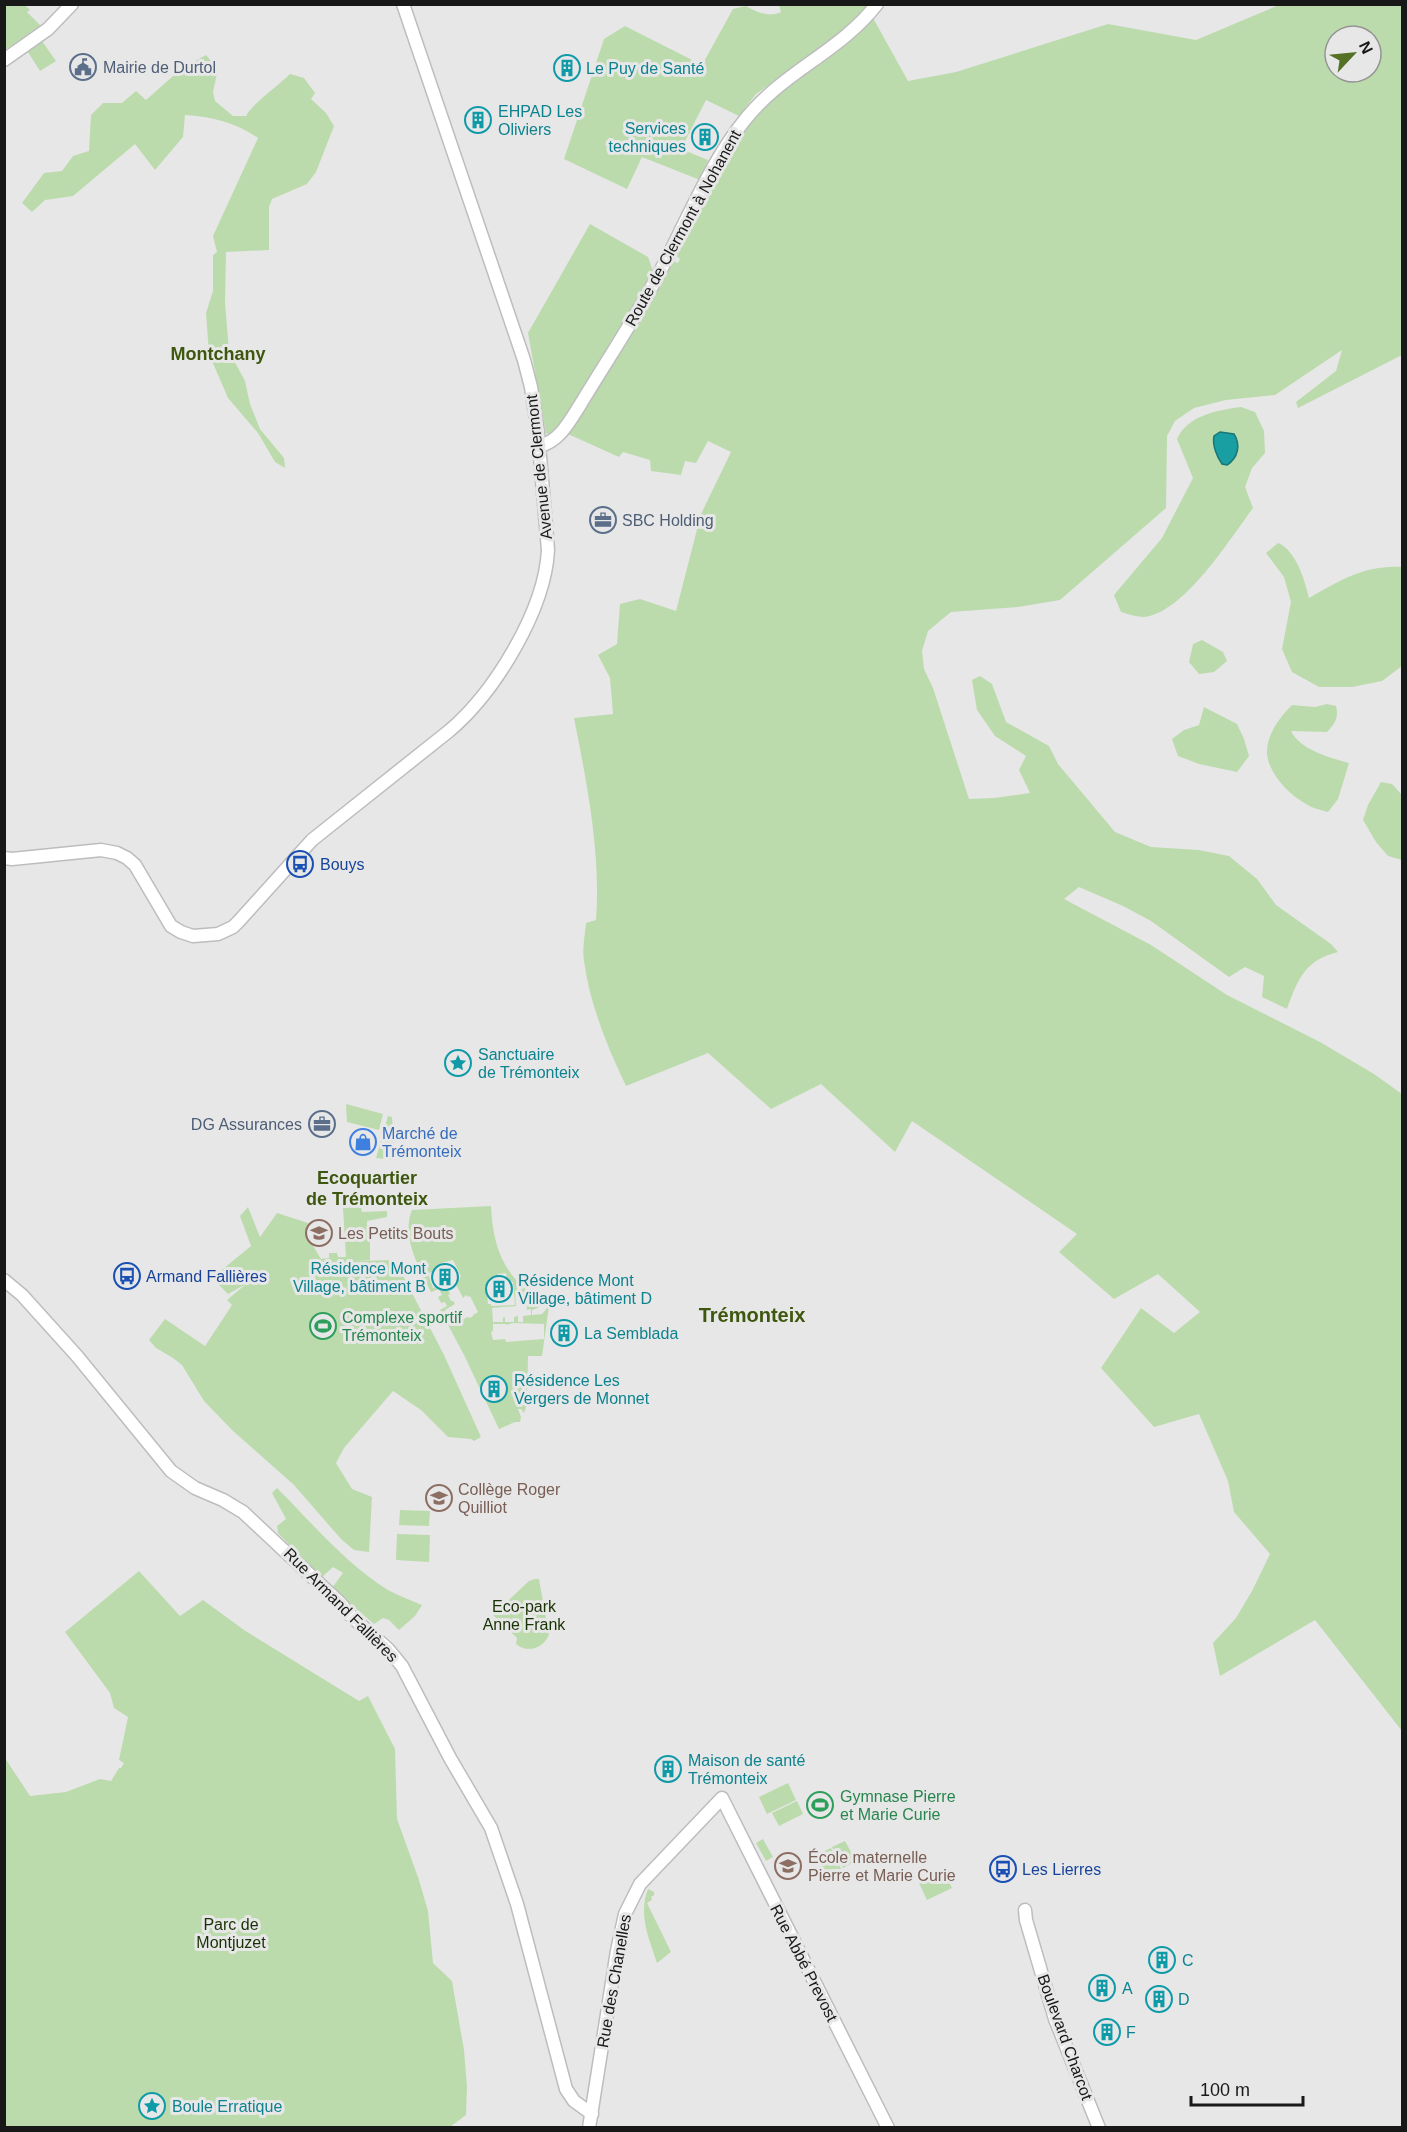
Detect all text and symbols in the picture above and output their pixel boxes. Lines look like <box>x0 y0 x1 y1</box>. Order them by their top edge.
north arrow <box>1323 24 1383 84</box>
text: N <box>1356 39 1376 57</box>
public building icon: Mairie de Durtol <box>68 52 98 82</box>
building icon: Le Puy de Santé <box>552 53 582 83</box>
place label: Mairie de Durtol <box>103 59 216 76</box>
place label: Le Puy de Santé <box>586 60 704 77</box>
place label: EHPAD Les Oliviers <box>498 103 582 138</box>
building icon: EHPAD Les Oliviers <box>463 105 493 135</box>
place label: Services techniques <box>609 120 686 155</box>
building icon: Services techniques <box>690 122 720 152</box>
street label: Route de Clermont à Nohanent <box>622 127 744 329</box>
district label: Montchany <box>170 344 266 364</box>
street label: Avenue de Clermont <box>523 393 555 540</box>
office icon: SBC Holding <box>588 505 618 535</box>
place label: SBC Holding <box>622 512 714 529</box>
bus stop icon: Bouys <box>285 849 315 879</box>
place label: Bouys <box>320 856 364 873</box>
place label: Sanctuaire de Trémonteix <box>478 1046 579 1081</box>
place icon: Sanctuaire de Trémonteix <box>443 1048 473 1078</box>
office icon: DG Assurances <box>307 1109 337 1139</box>
place label: DG Assurances <box>191 1116 302 1133</box>
place label: Marché de Trémonteix <box>382 1125 461 1160</box>
shop icon: Marché de Trémonteix <box>348 1127 378 1157</box>
district label: Ecoquartier de Trémonteix <box>306 1168 428 1209</box>
school or university icon: Les Petits Bouts <box>304 1218 334 1248</box>
place label: Les Petits Bouts <box>338 1225 454 1242</box>
place label: Résidence Mont Village, bâtiment B <box>293 1260 427 1295</box>
bus stop icon: Armand Fallières <box>112 1261 142 1291</box>
building icon: Résidence Mont Village, bâtiment B <box>430 1262 460 1292</box>
place label: Armand Fallières <box>146 1268 267 1285</box>
place label: Résidence Mont Village, bâtiment D <box>518 1272 652 1307</box>
building icon: Résidence Mont Village, bâtiment D <box>484 1274 514 1304</box>
district label: Trémonteix <box>699 1304 805 1326</box>
place label: Complexe sportif Trémonteix <box>342 1309 463 1344</box>
sports icon: Complexe sportif Trémonteix <box>308 1311 338 1341</box>
building icon: La Semblada <box>549 1318 579 1348</box>
place label: La Semblada <box>584 1325 678 1342</box>
place label: Résidence Les Vergers de Monnet <box>514 1372 650 1407</box>
building icon: Résidence Les Vergers de Monnet <box>479 1374 509 1404</box>
place label: Collège Roger Quilliot <box>458 1481 561 1516</box>
school or university icon: Collège Roger Quilliot <box>424 1483 454 1513</box>
street label: Rue Armand Fallières <box>281 1545 401 1665</box>
park label: Eco-park Anne Frank <box>483 1598 566 1633</box>
place label: Maison de santé Trémonteix <box>688 1752 806 1787</box>
building icon: Maison de santé Trémonteix <box>653 1754 683 1784</box>
place label: Gymnase Pierre et Marie Curie <box>840 1788 956 1823</box>
sports icon: Gymnase Pierre et Marie Curie <box>805 1790 835 1820</box>
place label: École maternelle Pierre et Marie Curie <box>808 1848 956 1884</box>
school or university icon: École maternelle Pierre et Marie Curie <box>773 1851 803 1881</box>
bus stop icon: Les Lierres <box>988 1854 1018 1884</box>
place label: Les Lierres <box>1022 1861 1101 1878</box>
street label: Rue Abbé Prevost <box>767 1902 841 2025</box>
street label: Rue des Chanelles <box>594 1913 634 2049</box>
park label: Parc de Montjuzet <box>196 1916 266 1951</box>
building icon: C <box>1147 1945 1177 1975</box>
place label: C <box>1182 1952 1194 1969</box>
street label: Boulevard Charcot <box>1034 1972 1096 2103</box>
building icon: A <box>1087 1973 1117 2003</box>
place label: A <box>1122 1980 1133 1997</box>
building icon: D <box>1144 1984 1174 2014</box>
place label: D <box>1178 1991 1190 2008</box>
building icon: F <box>1092 2017 1122 2047</box>
place label: F <box>1126 2024 1136 2041</box>
scale bar <box>1191 2069 1304 2107</box>
text: 100 m <box>1200 2080 1250 2100</box>
place icon: Boule Erratique <box>137 2091 167 2121</box>
place label: Boule Erratique <box>172 2098 282 2115</box>

